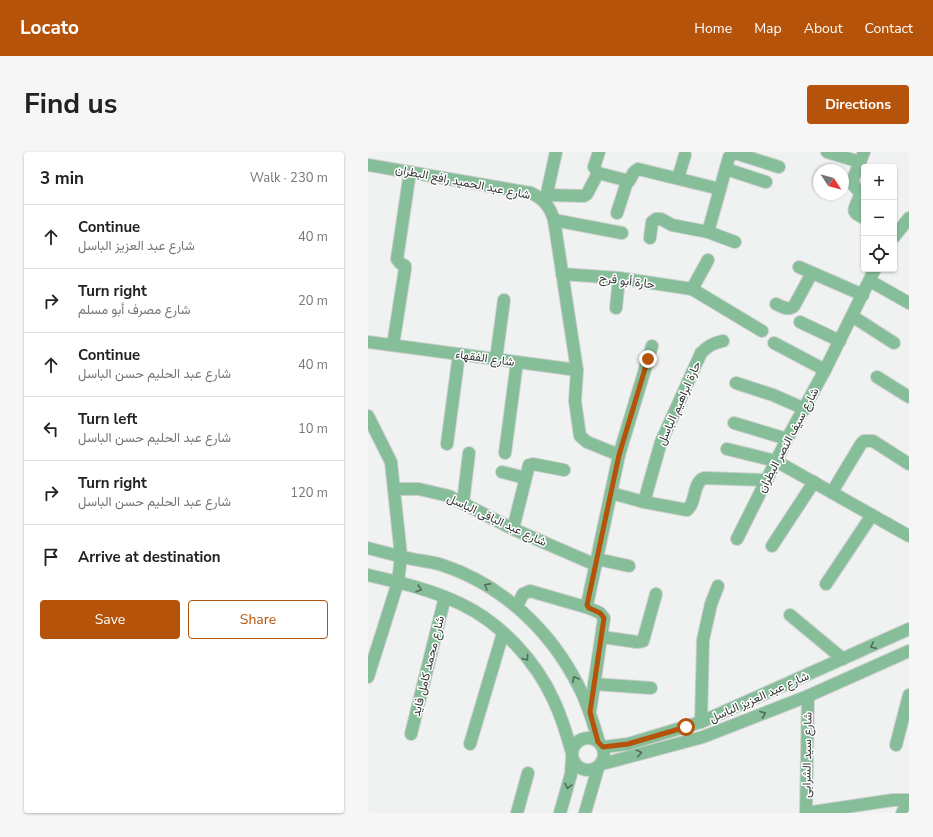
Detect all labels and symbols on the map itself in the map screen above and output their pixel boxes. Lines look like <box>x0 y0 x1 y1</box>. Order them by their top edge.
street label: شارع عبد الحميد رافع البطران <box>394 161 532 204</box>
north arrow <box>813 164 849 200</box>
street label: حارة أبو فرج <box>598 270 656 293</box>
street label: شارع الفقهاء <box>454 346 516 371</box>
route end <box>639 350 657 368</box>
street label: حارة ابراهيم الباسل <box>653 358 705 448</box>
street label: شارع سيف النصر البطران <box>754 385 823 496</box>
street label: شارع عبد الباقى الباسل <box>444 490 549 551</box>
one-way arrow <box>484 583 491 590</box>
one-way arrow <box>416 584 423 592</box>
street label: شارع محمد كامل فايد <box>408 614 449 718</box>
one-way arrow <box>870 641 877 649</box>
one-way arrow <box>522 653 529 660</box>
street label: شارع عبد العزيز الباسل <box>707 668 812 727</box>
one-way arrow <box>572 676 580 683</box>
one-way arrow <box>759 710 766 718</box>
street label: شارع سيد الشرابى <box>798 712 817 798</box>
route start <box>677 718 695 736</box>
one-way arrow <box>636 750 643 758</box>
one-way arrow <box>564 783 573 790</box>

